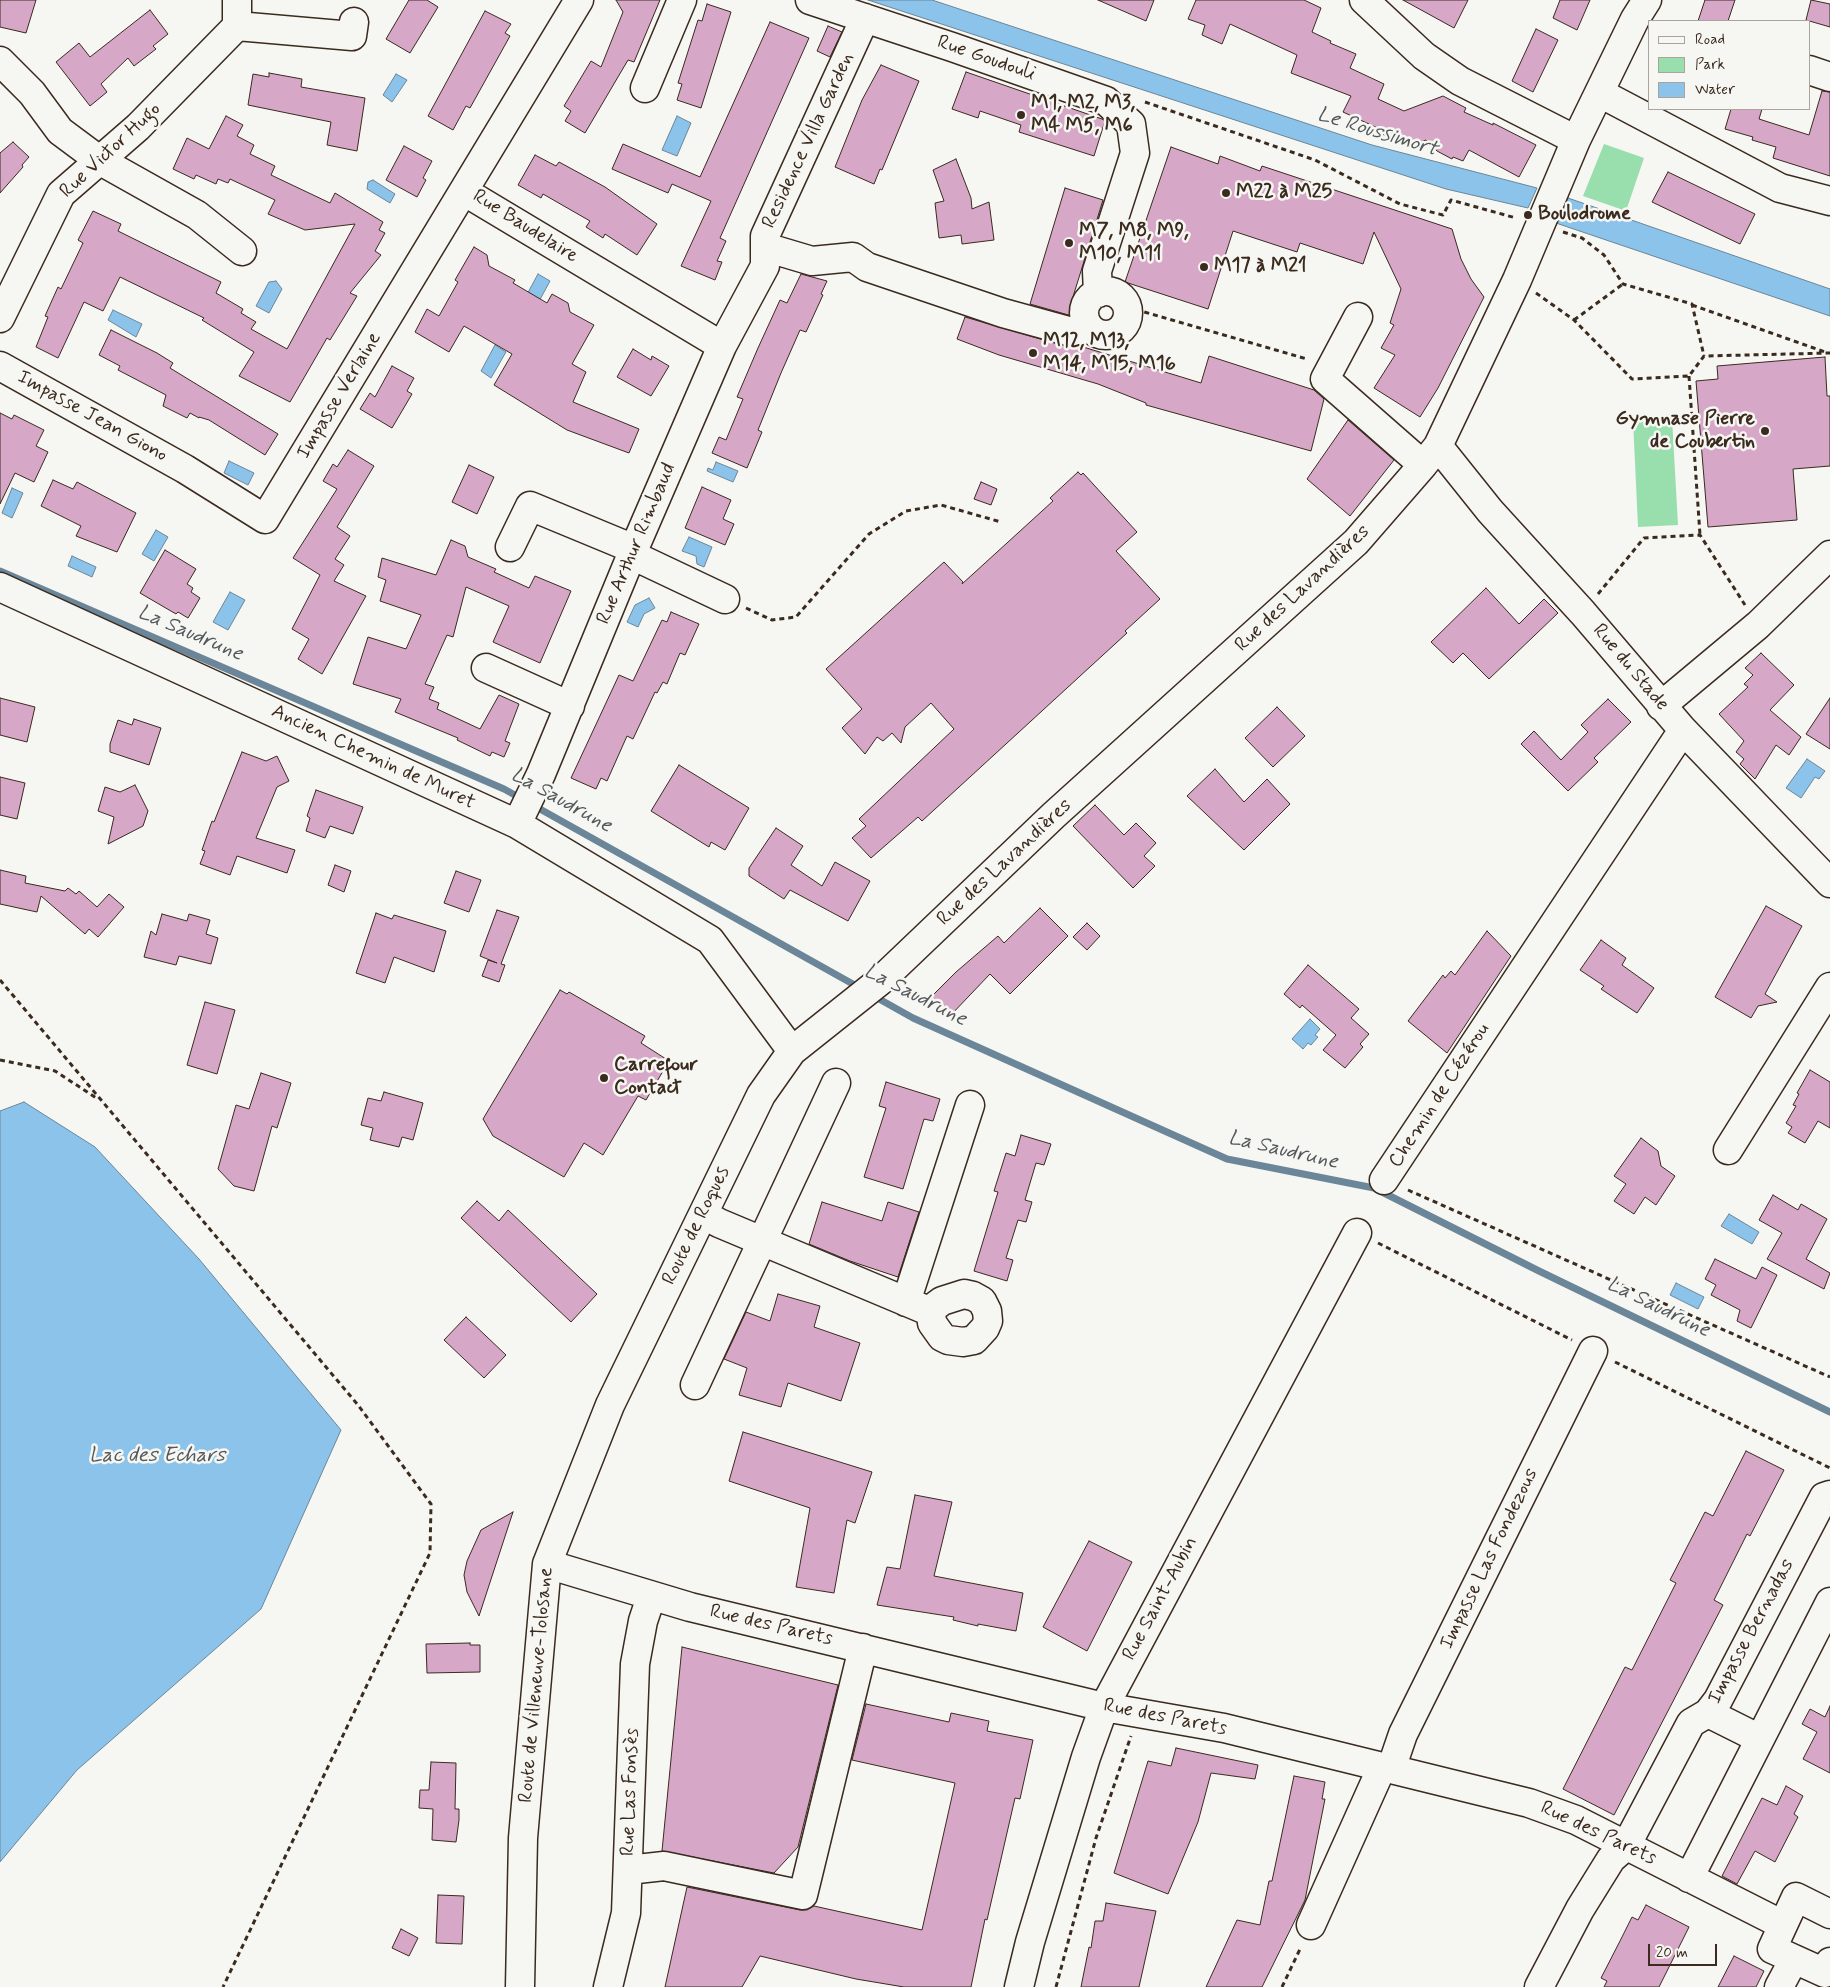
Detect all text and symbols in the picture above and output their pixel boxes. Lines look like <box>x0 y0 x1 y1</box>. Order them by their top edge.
legend <box>1648 20 1810 110</box>
text: Road <box>1695 30 1725 50</box>
street label: Rue Goudouli <box>934 31 1038 87</box>
street label: Residence Villa Garden <box>758 49 860 233</box>
text: Park <box>1695 55 1725 75</box>
text: Water <box>1695 80 1735 100</box>
place label: M1, M2, M3, M4 M5, M6 <box>1031 92 1135 139</box>
street label: Rue Victor Hugo <box>56 98 166 204</box>
water label: Le Roussimort <box>1314 103 1440 163</box>
marker: M1, M2, M3, M4 M5, M6 <box>1015 109 1027 121</box>
place label: M22 à M25 <box>1236 181 1332 205</box>
street label: Rue Baudelaire <box>468 185 582 269</box>
marker: M22 à M25 <box>1220 187 1232 199</box>
place label: Boulodrome <box>1538 203 1631 227</box>
marker: Boulodrome <box>1522 209 1534 221</box>
place label: M7, M8, M9, M10, M11 <box>1079 220 1189 267</box>
marker: M7, M8, M9, M10, M11 <box>1063 237 1075 249</box>
place label: M17 à M21 <box>1214 255 1307 279</box>
marker: M17 à M21 <box>1198 261 1210 273</box>
street label: Impasse Verlaine <box>293 328 387 464</box>
place label: M12, M13, M14, M15, M16 <box>1043 330 1176 377</box>
marker: M12, M13, M14, M15, M16 <box>1027 347 1039 359</box>
street label: Impasse Jean Giono <box>13 366 171 468</box>
place label: Gymnase Pierre de Coubertin <box>1616 408 1755 455</box>
marker: Gymnase Pierre de Coubertin <box>1759 425 1771 437</box>
street label: Rue Arthur Rimbaud <box>592 460 682 628</box>
street label: Rue des Lavandières <box>1231 520 1375 658</box>
water label: La Saudrune <box>134 601 246 667</box>
street label: Rue du Stade <box>1587 619 1673 717</box>
street label: Ancien Chemin de Muret <box>267 700 479 816</box>
water label: La Saudrune <box>506 763 616 839</box>
street label: Rue des Lavandières <box>933 794 1077 932</box>
water label: La Saudrune <box>859 959 971 1033</box>
street label: Chemin de Cézérou <box>1384 1019 1496 1173</box>
place label: Carrefour Contact <box>614 1054 698 1101</box>
marker: Carrefour Contact <box>598 1072 610 1084</box>
water label: La Saudrune <box>1226 1126 1340 1176</box>
street label: Route de Roques <box>658 1163 736 1289</box>
water label: La Saudrune <box>1602 1272 1714 1344</box>
water label: Lac des Echars <box>89 1444 225 1470</box>
street label: Impasse Las Fondezous <box>1436 1465 1544 1653</box>
street label: Rue Saint-Aubin <box>1118 1533 1204 1665</box>
street label: Impasse Bernadas <box>1704 1555 1800 1709</box>
street label: Route de Villeneuve-Tolosane <box>515 1566 559 1804</box>
street label: Rue des Parets <box>707 1600 835 1652</box>
street label: Rue des Parets <box>1101 1694 1229 1742</box>
street label: Rue Las Fonsès <box>617 1728 645 1856</box>
street label: Rue des Parets <box>1536 1797 1660 1871</box>
scale bar <box>1650 1934 1719 1966</box>
text: 20 m <box>1656 1943 1688 1963</box>

